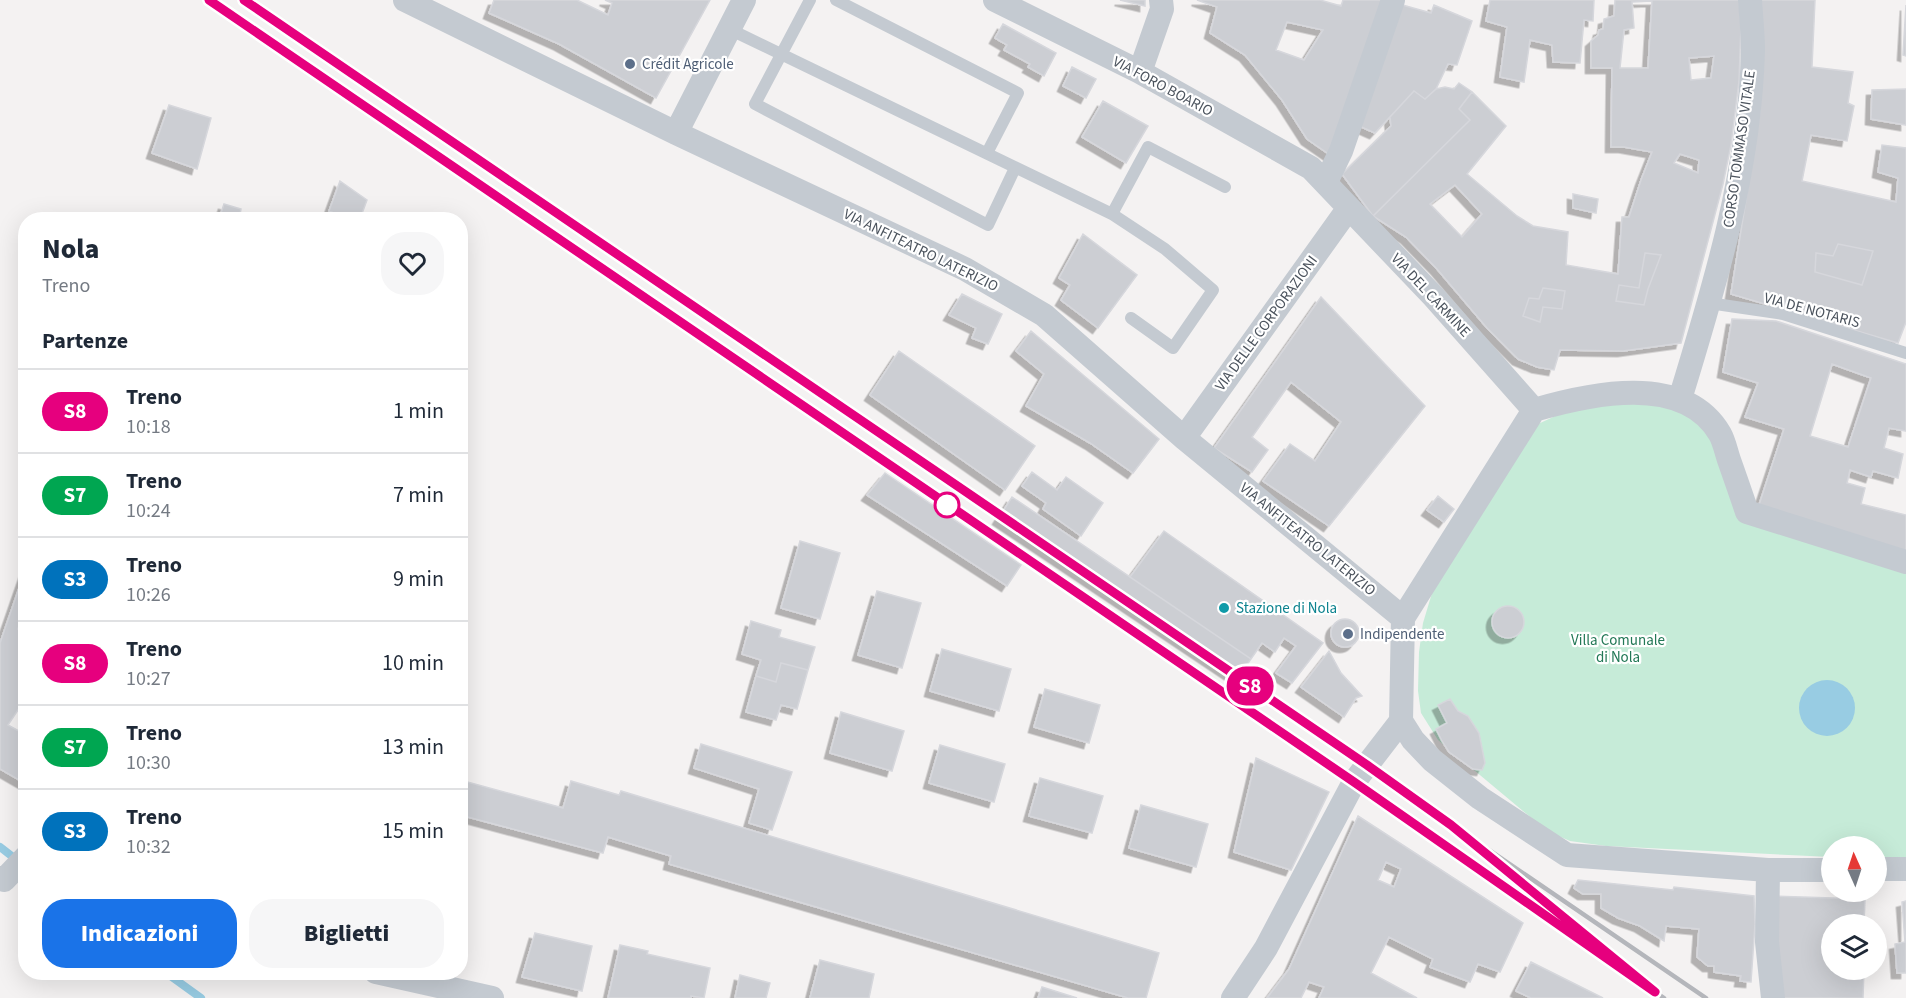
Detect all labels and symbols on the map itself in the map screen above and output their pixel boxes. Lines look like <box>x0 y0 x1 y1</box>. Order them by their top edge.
street label: VIA FORO BOARIO <box>1109 51 1217 122</box>
place label: Crédit Agricole <box>642 54 734 75</box>
marker: Crédit Agricole <box>623 57 637 71</box>
street label: CORSO TOMMASO VITALE <box>1718 69 1761 229</box>
street label: VIA ANFITEATRO LATERIZIO <box>840 204 1002 297</box>
street label: VIA DEL CARMINE <box>1386 249 1475 342</box>
street label: VIA DELLE CORPORAZIONI <box>1210 251 1323 395</box>
street label: VIA DE NOTARIS <box>1762 288 1862 333</box>
street label: VIA ANFITEATRO LATERIZIO <box>1235 478 1380 601</box>
unlabelled marker <box>934 492 960 518</box>
place label: Stazione di Nola <box>1236 598 1337 619</box>
marker: Stazione di Nola <box>1217 601 1231 615</box>
place label: Indipendente <box>1360 624 1444 645</box>
marker: Indipendente <box>1341 627 1355 641</box>
park label: Villa Comunale di Nola <box>1571 630 1665 668</box>
line badge: S8 <box>1223 666 1277 706</box>
north arrow <box>1821 836 1887 902</box>

